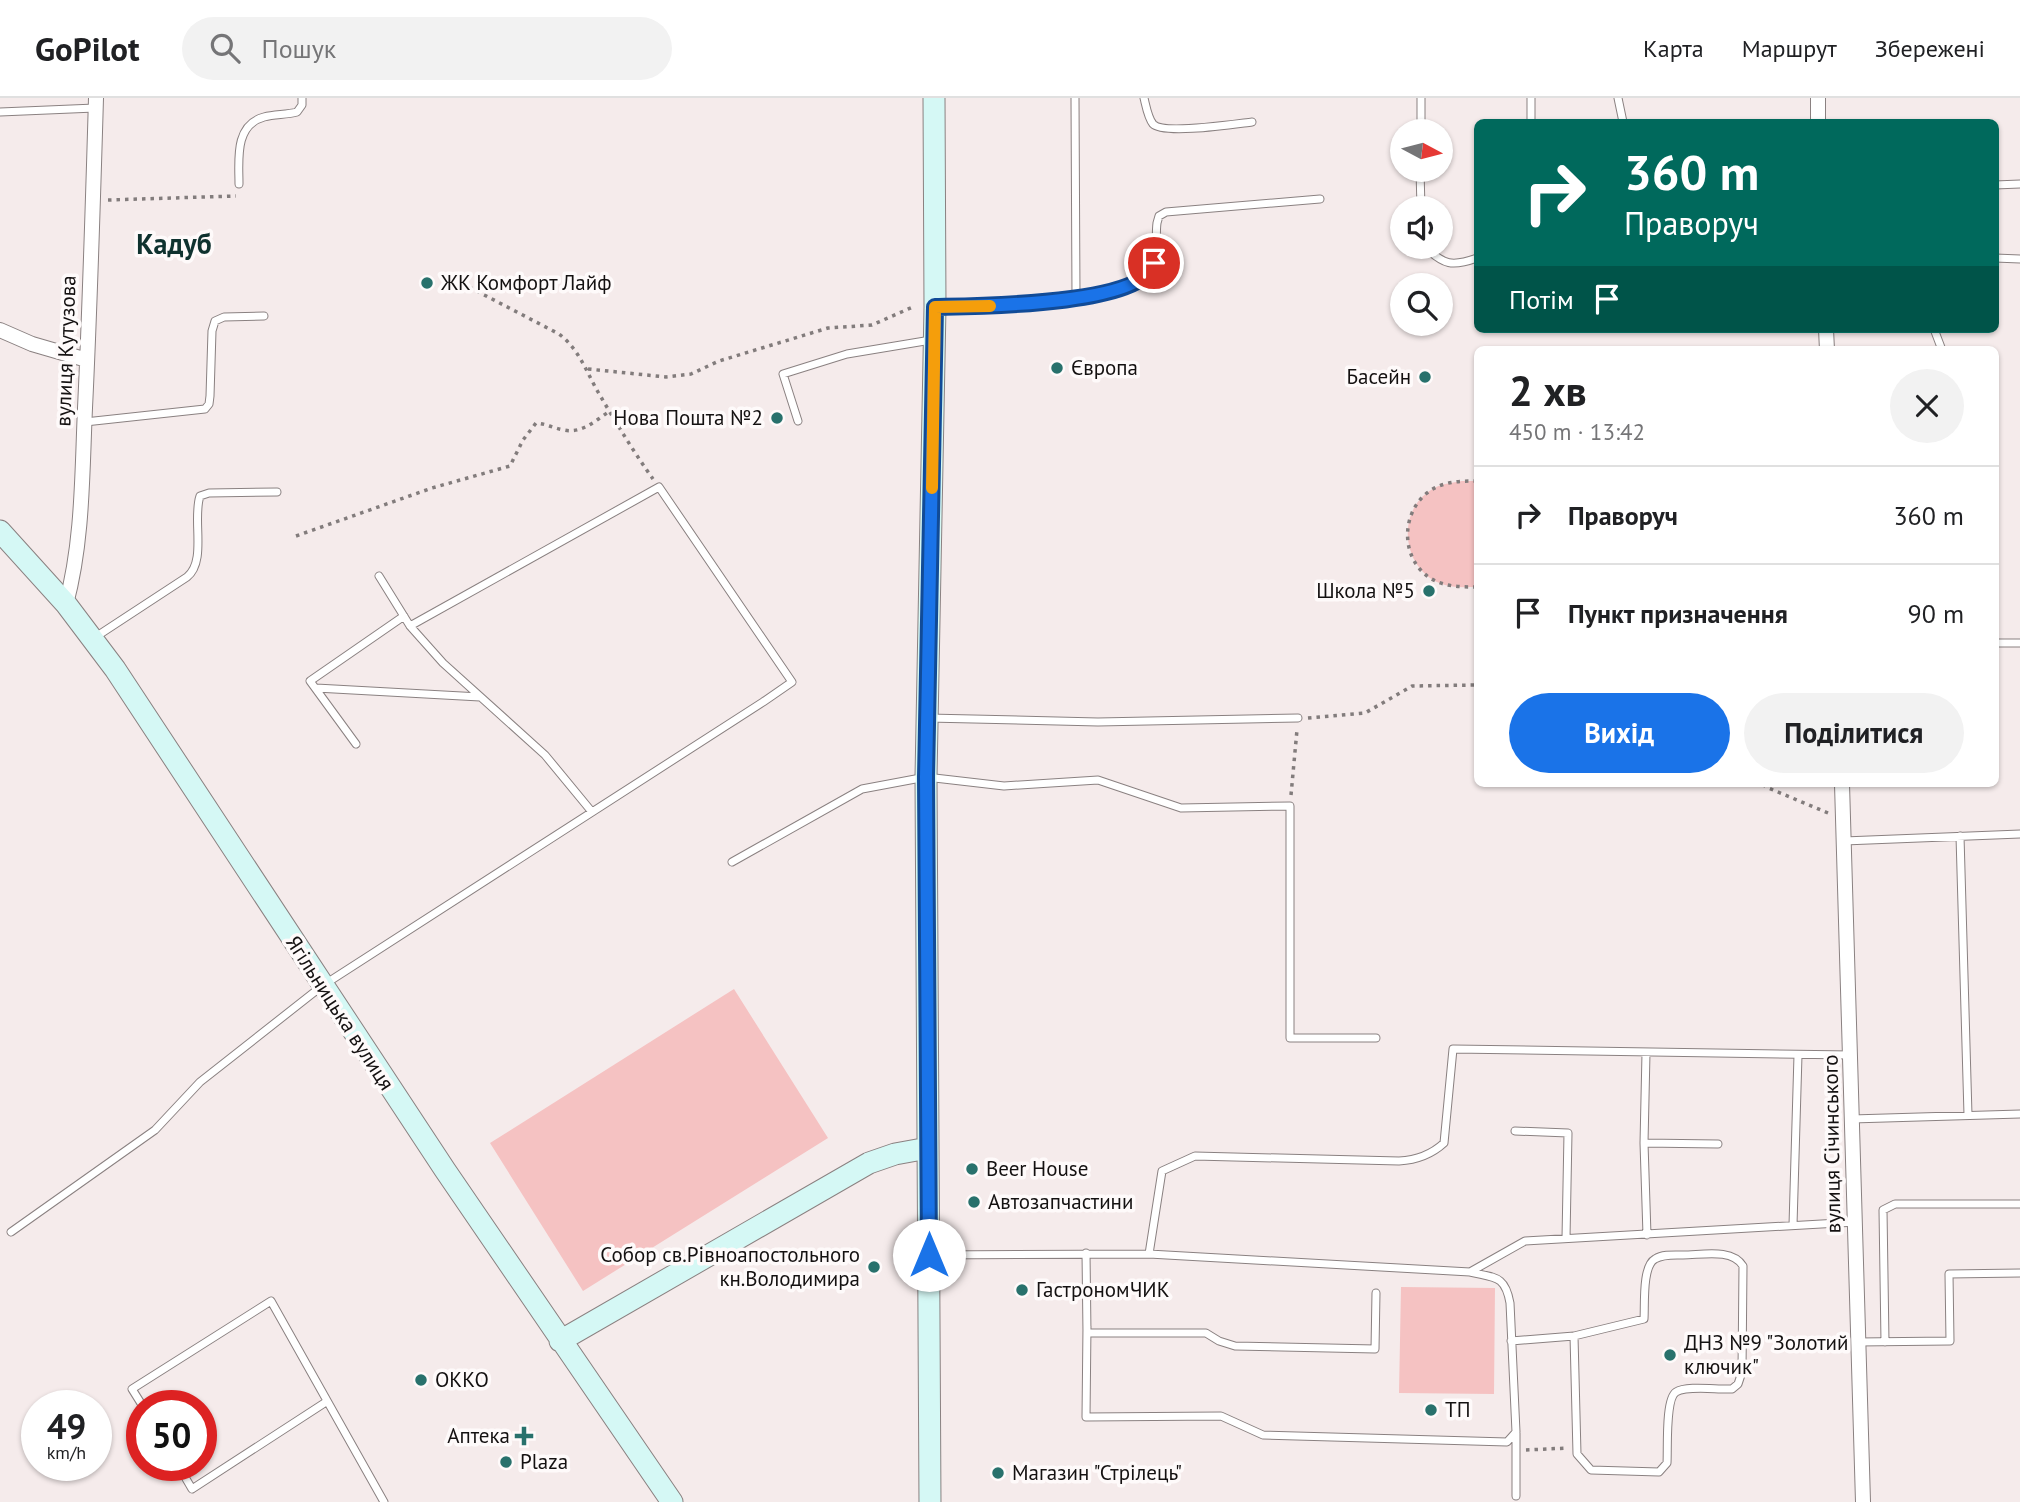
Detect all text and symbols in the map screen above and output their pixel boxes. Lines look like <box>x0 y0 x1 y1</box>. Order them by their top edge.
search box <box>182 17 672 80</box>
text: GoPilot <box>35 27 140 70</box>
icon: search <box>206 29 244 67</box>
text: Пошук <box>262 32 336 65</box>
text: Карта <box>1643 33 1704 64</box>
text: Маршрут <box>1742 33 1837 64</box>
text: Збережені <box>1875 33 1985 64</box>
north arrow <box>1390 119 1452 182</box>
map controls <box>1390 119 1453 336</box>
text: 360 m <box>1624 140 1759 204</box>
icon: right <box>1509 147 1600 238</box>
button: sound <box>1390 196 1453 259</box>
text: Праворуч <box>1624 202 1759 244</box>
district label: Кадуб <box>136 225 212 262</box>
pin <box>1124 233 1184 293</box>
icon: arrive <box>1135 244 1173 282</box>
place label: ЖК Комфорт Лайф <box>440 269 612 296</box>
button: search <box>1390 273 1453 336</box>
street label: вулиця Кутузова <box>49 275 82 427</box>
marker: ЖК Комфорт Лайф <box>419 275 435 291</box>
icon: arrive <box>1588 280 1626 318</box>
text: Потім <box>1509 283 1574 316</box>
place label: Європа <box>1071 354 1138 381</box>
marker: Європа <box>1049 360 1065 376</box>
place label: Басейн <box>1347 363 1411 390</box>
text: 2 хв <box>1509 363 1587 418</box>
marker: Басейн <box>1417 369 1433 385</box>
button: close <box>1890 369 1964 443</box>
place label: Нова Пошта №2 <box>613 404 763 431</box>
marker: Нова Пошта №2 <box>769 410 785 426</box>
text: 450 m · 13:42 <box>1509 417 1645 446</box>
icon: right <box>1509 496 1547 534</box>
text: Праворуч <box>1568 499 1678 532</box>
text: 360 m <box>1893 499 1964 532</box>
place label: Школа №5 <box>1316 577 1415 604</box>
marker: Школа №5 <box>1421 583 1437 599</box>
icon: arrive <box>1509 594 1547 632</box>
text: Пункт призначення <box>1568 597 1788 630</box>
text: 90 m <box>1908 597 1964 630</box>
button: Вихід <box>1509 693 1730 773</box>
button: Поділитися <box>1744 693 1964 773</box>
street label: Ягільницька вулиця <box>280 930 401 1095</box>
street label: вулиця Січинського <box>1816 1054 1847 1234</box>
place label: Beer House <box>986 1155 1088 1182</box>
marker: Beer House <box>964 1161 980 1177</box>
place label: Автозапчастини <box>988 1188 1133 1215</box>
marker: Автозапчастини <box>966 1194 982 1210</box>
position arrow <box>892 1218 966 1292</box>
place label: Собор св.Рівноапостольного кн.Володимира <box>600 1241 860 1292</box>
marker: Собор св.Рівноапостольного кн.Володимира <box>866 1259 882 1275</box>
place label: ГастрономЧИК <box>1036 1276 1170 1303</box>
marker: ГастрономЧИК <box>1014 1282 1030 1298</box>
place label: ДНЗ №9 "Золотий ключик" <box>1684 1329 1849 1380</box>
marker: ДНЗ №9 "Золотий ключик" <box>1662 1347 1678 1363</box>
place label: ОККО <box>435 1366 489 1393</box>
marker: ОККО <box>413 1372 429 1388</box>
speed limit sign: 50 <box>126 1390 217 1481</box>
place label: ТП <box>1445 1396 1471 1423</box>
marker: ТП <box>1423 1402 1439 1418</box>
text: 49 <box>47 1403 86 1449</box>
place label: Аптека <box>447 1422 510 1449</box>
marker: Аптека <box>516 1428 532 1444</box>
text: km/h <box>47 1441 86 1464</box>
place label: Plaza <box>520 1448 568 1475</box>
marker: Plaza <box>498 1454 514 1470</box>
place label: Магазин "Стрілець" <box>1012 1459 1182 1486</box>
marker: Магазин "Стрілець" <box>990 1465 1006 1481</box>

